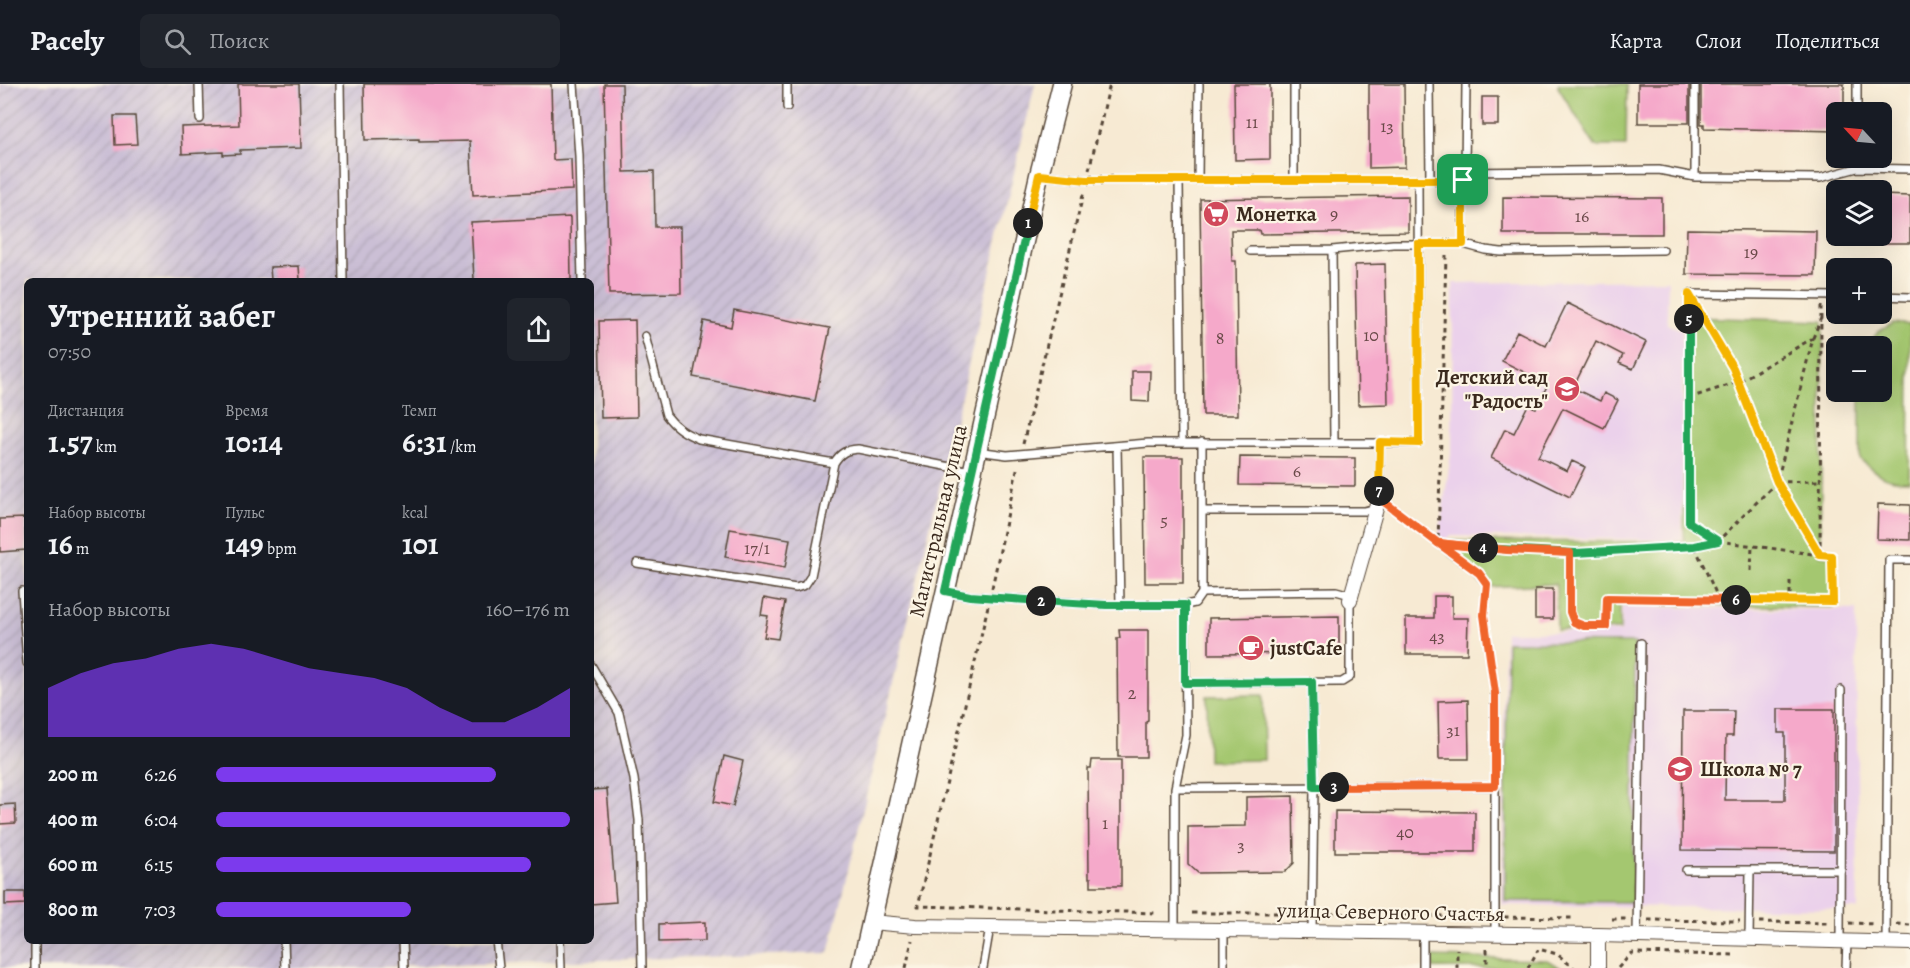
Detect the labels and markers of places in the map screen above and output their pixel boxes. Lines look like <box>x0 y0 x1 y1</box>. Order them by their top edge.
pin <box>1437 154 1488 205</box>
supermarket icon: Монетка <box>1201 199 1231 229</box>
place label: Монетка <box>1236 200 1317 228</box>
pin: 1 <box>1013 208 1043 238</box>
pin: 5 <box>1674 304 1704 334</box>
place label: Детский сад "Радость" <box>1436 363 1548 415</box>
school or university icon: Детский сад "Радость" <box>1552 374 1582 404</box>
pin: 7 <box>1364 476 1394 506</box>
pin: 4 <box>1468 533 1498 563</box>
pin: 6 <box>1721 585 1751 615</box>
pin: 2 <box>1026 586 1056 616</box>
cafe icon: justCafe <box>1236 633 1266 663</box>
place label: justCafe <box>1270 634 1343 662</box>
school or university icon: Школа № 7 <box>1665 754 1695 784</box>
place label: Школа № 7 <box>1700 755 1802 783</box>
pin: 3 <box>1319 772 1349 802</box>

